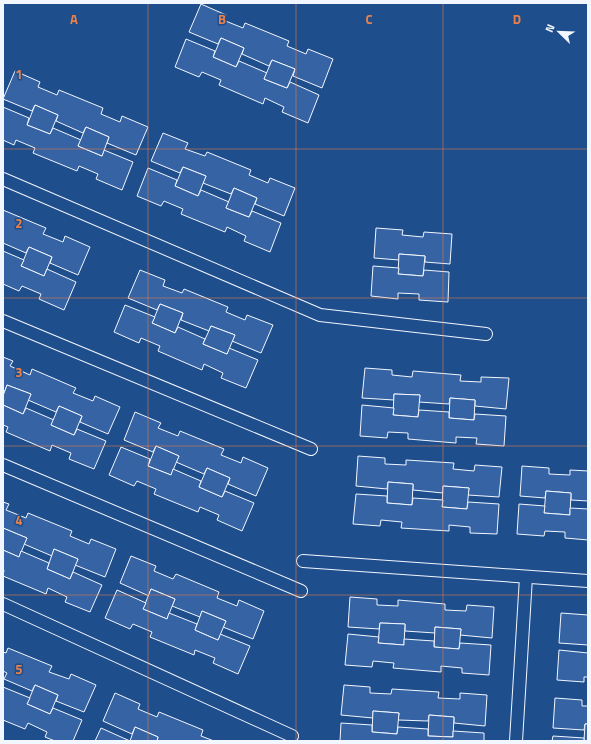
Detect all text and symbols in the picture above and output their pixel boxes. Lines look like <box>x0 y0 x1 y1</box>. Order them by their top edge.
text: A <box>70 9 78 29</box>
text: B <box>218 9 226 29</box>
text: C <box>365 9 373 29</box>
text: D <box>513 9 521 29</box>
north arrow <box>539 12 579 52</box>
text: N <box>541 21 559 35</box>
text: 1 <box>15 64 23 84</box>
text: 2 <box>15 213 23 233</box>
text: 3 <box>15 362 23 382</box>
text: 4 <box>15 510 23 530</box>
text: 5 <box>15 659 23 679</box>

